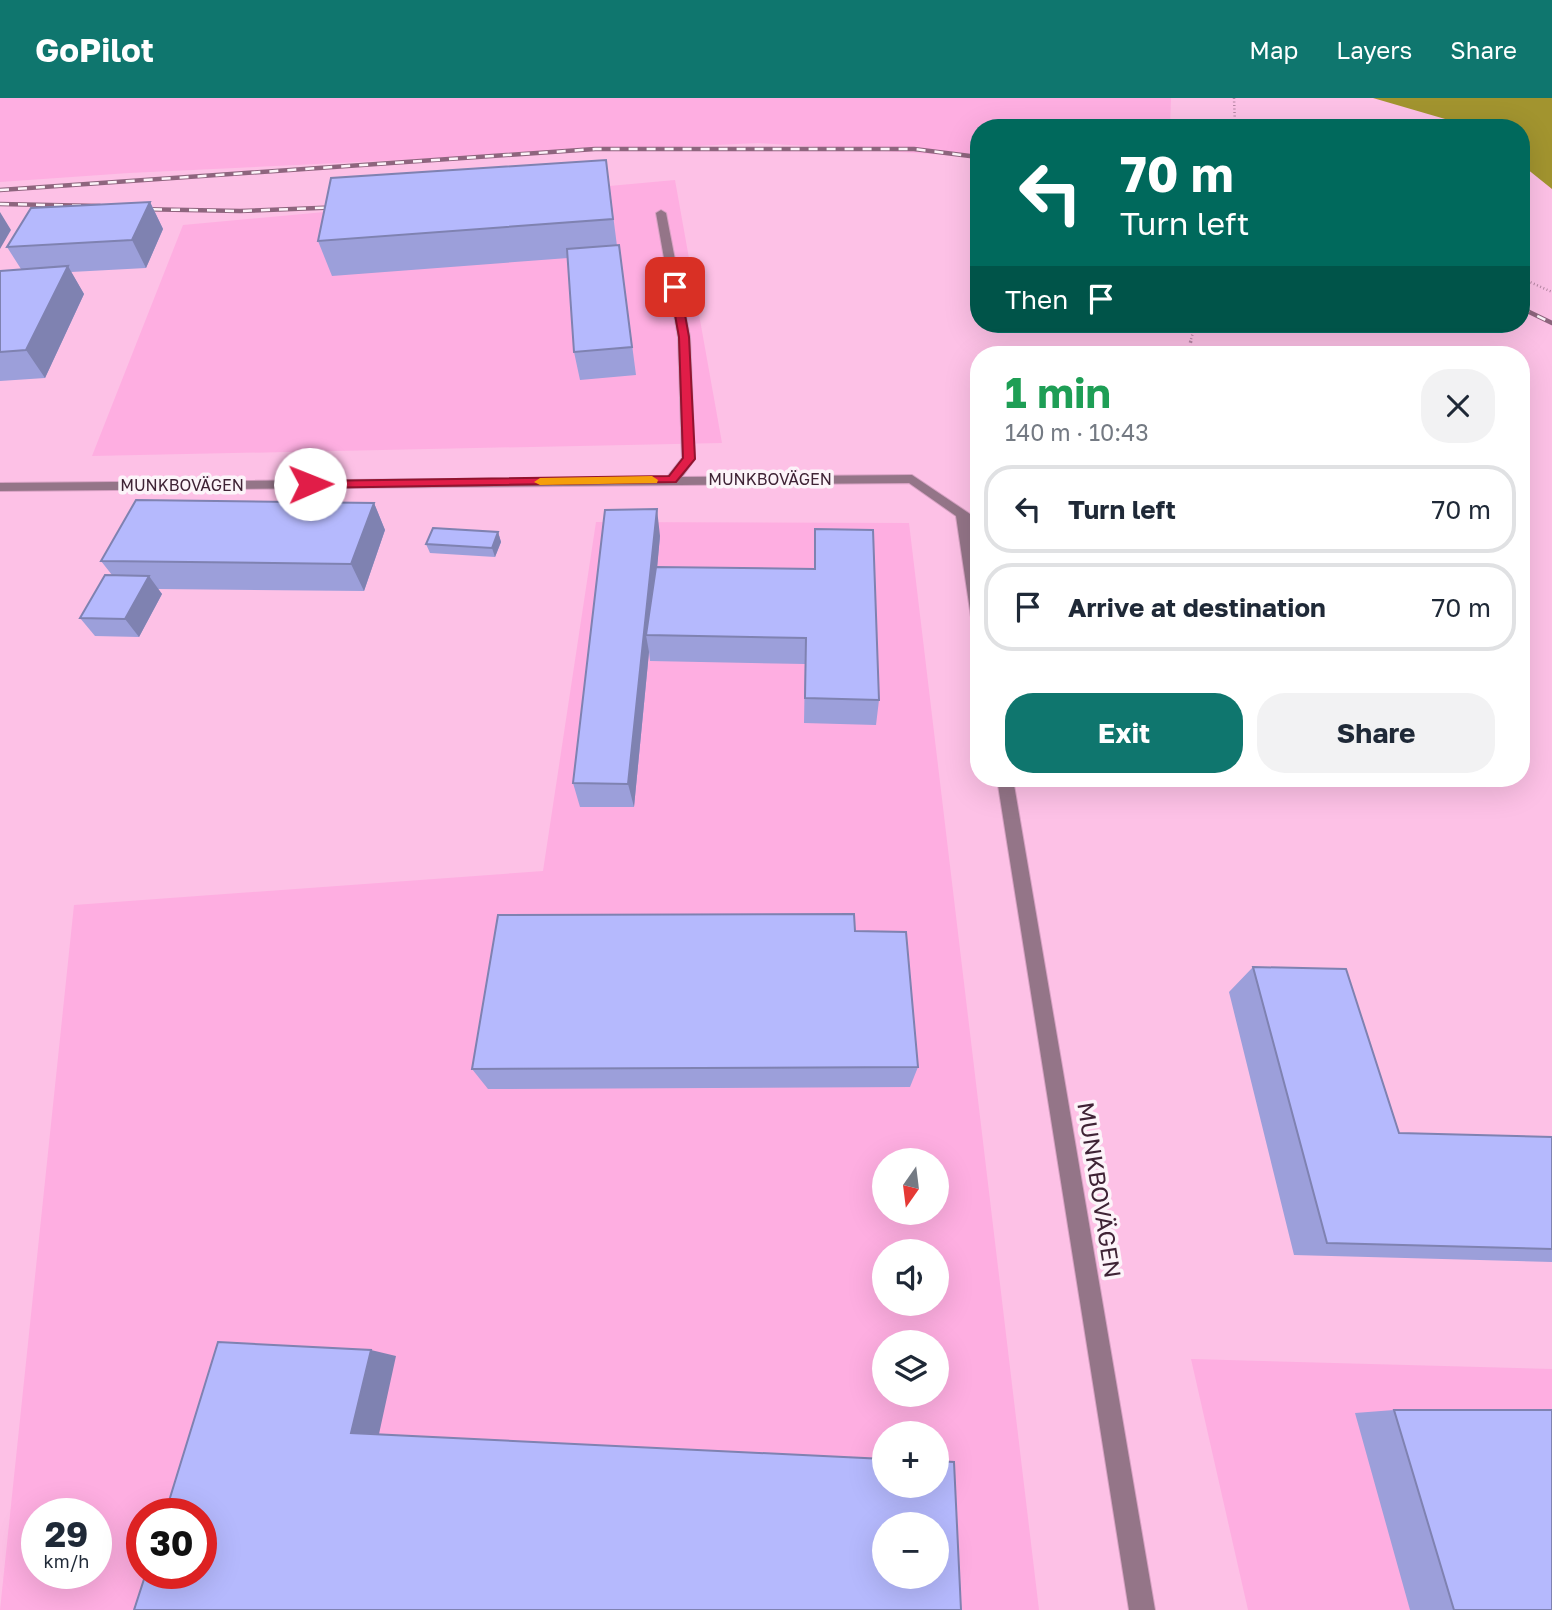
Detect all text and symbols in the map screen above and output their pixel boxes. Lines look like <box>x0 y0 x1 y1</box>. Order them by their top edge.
text: GoPilot <box>35 30 154 69</box>
text: Map <box>1249 35 1298 64</box>
text: Layers <box>1336 35 1412 64</box>
text: Share <box>1450 35 1517 64</box>
text: 70 m <box>1120 144 1234 203</box>
icon: left <box>1005 147 1096 238</box>
text: Turn left <box>1120 204 1249 242</box>
pin <box>645 257 705 317</box>
icon: arrive <box>656 268 694 306</box>
icon: arrive <box>1082 280 1120 318</box>
text: Then <box>1005 284 1068 315</box>
text: 1 min <box>1005 367 1111 417</box>
button: close <box>1421 369 1495 443</box>
text: 140 m · 10:43 <box>1005 418 1149 446</box>
position arrow <box>273 447 347 521</box>
street label: MUNKBOVÄGEN <box>708 469 832 489</box>
street label: MUNKBOVÄGEN <box>120 475 244 495</box>
icon: left <box>1009 490 1047 528</box>
text: Turn left <box>1068 494 1176 525</box>
text: 70 m <box>1432 494 1491 525</box>
icon: arrive <box>1009 588 1047 626</box>
text: Arrive at destination <box>1068 592 1326 623</box>
text: 70 m <box>1432 592 1491 623</box>
button: Exit <box>1005 693 1243 773</box>
button: Share <box>1257 693 1495 773</box>
street label: MUNKBOVÄGEN <box>1072 1100 1128 1280</box>
north arrow <box>872 1148 948 1225</box>
map controls <box>872 1148 949 1589</box>
button: sound <box>872 1239 949 1316</box>
button: layers <box>872 1330 949 1407</box>
button: + <box>872 1421 949 1498</box>
speed limit sign: 30 <box>126 1498 217 1589</box>
button: − <box>872 1512 949 1589</box>
text: 29 <box>45 1513 88 1555</box>
text: km/h <box>44 1550 89 1572</box>

